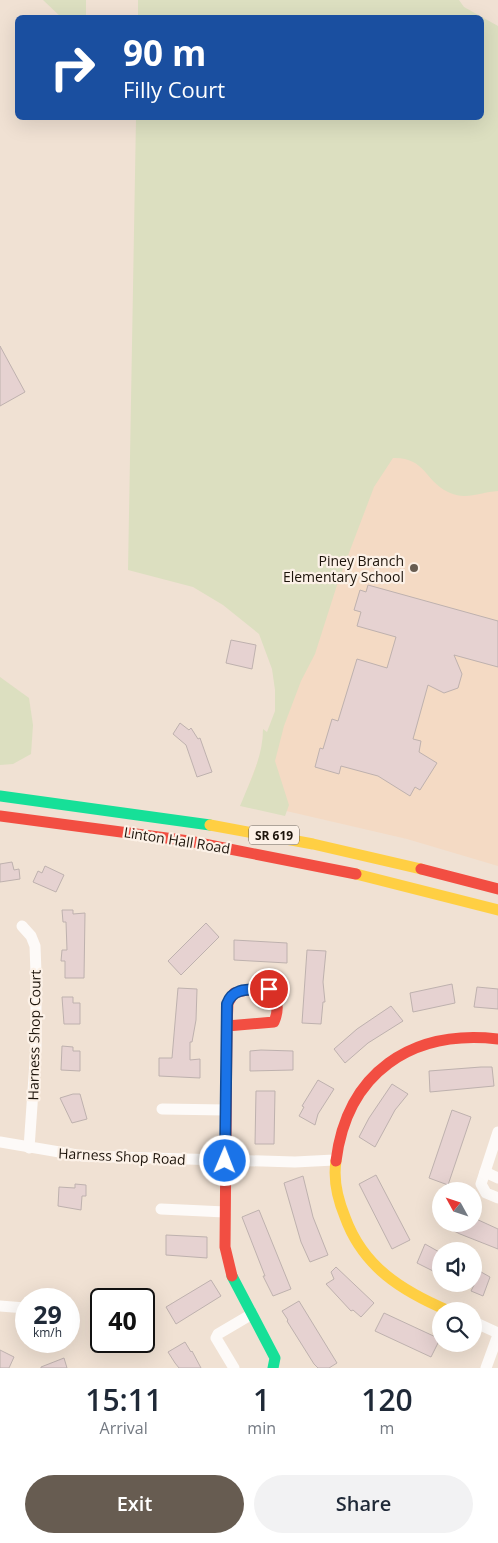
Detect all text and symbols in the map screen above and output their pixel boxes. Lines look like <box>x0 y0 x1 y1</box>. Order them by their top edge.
text: 90 m <box>123 29 206 76</box>
icon: right <box>40 35 105 100</box>
text: Filly Court <box>123 74 225 104</box>
place label: Piney Branch Elementary School <box>283 551 404 586</box>
marker: Piney Branch Elementary School <box>408 562 420 574</box>
street label: Linton Hall Road <box>123 822 231 858</box>
road number: SR 619 <box>249 826 299 844</box>
pin <box>248 968 290 1010</box>
street label: Harness Shop Court <box>23 970 45 1100</box>
icon: arrive <box>255 975 283 1003</box>
position arrow <box>198 1134 250 1186</box>
street label: Harness Shop Road <box>58 1143 186 1169</box>
north arrow <box>432 1182 482 1232</box>
map controls <box>432 1182 482 1352</box>
button: sound <box>432 1242 482 1292</box>
speed limit sign: 40 <box>90 1288 155 1353</box>
text: 29 <box>33 1297 62 1331</box>
button: search <box>432 1302 482 1352</box>
text: km/h <box>33 1324 62 1341</box>
text: 15:11 <box>85 1379 162 1420</box>
text: 1 <box>253 1379 270 1420</box>
text: 120 <box>361 1379 413 1420</box>
text: Arrival <box>100 1417 148 1439</box>
text: min <box>247 1417 276 1439</box>
text: m <box>380 1417 394 1439</box>
button: Exit <box>25 1475 244 1533</box>
button: Share <box>254 1475 473 1533</box>

